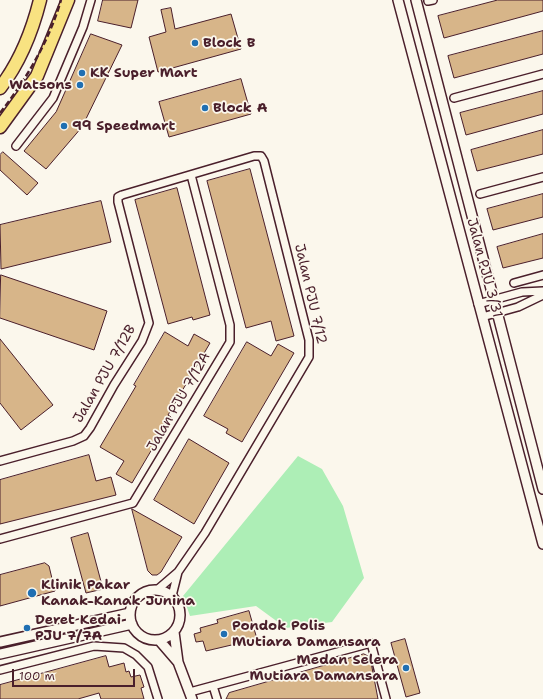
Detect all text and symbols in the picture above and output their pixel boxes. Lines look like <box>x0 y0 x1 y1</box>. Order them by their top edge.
place label: Block B <box>203 35 256 51</box>
marker: Block B <box>190 38 200 48</box>
place label: KK Super Mart <box>90 65 198 81</box>
marker: KK Super Mart <box>77 68 87 78</box>
place label: Watsons <box>9 77 72 93</box>
marker: Watsons <box>75 80 85 90</box>
place label: Block A <box>213 100 268 116</box>
marker: Block A <box>200 103 210 113</box>
place label: 99 Speedmart <box>72 118 175 134</box>
marker: 99 Speedmart <box>59 121 69 131</box>
street label: Jalan PJU 3/31 <box>463 216 505 320</box>
street label: Jalan PJU 7/12 <box>290 242 330 346</box>
street label: Jalan PJU 7/12B <box>70 322 140 426</box>
street label: Jalan PJU 7/12A <box>144 349 214 455</box>
place label: Klinik Pakar Kanak-Kanak Junina <box>41 577 195 610</box>
marker: Klinik Pakar Kanak-Kanak Junina <box>26 587 38 599</box>
place label: Deret Kedai PJU 7/7A <box>35 612 121 644</box>
place label: Pondok Polis Mutiara Damansara <box>232 618 380 650</box>
marker: Deret Kedai PJU 7/7A <box>22 623 32 633</box>
marker: Pondok Polis Mutiara Damansara <box>219 629 229 639</box>
place label: Medan Selera Mutiara Damansara <box>250 652 398 684</box>
scale bar <box>14 661 137 687</box>
marker: Medan Selera Mutiara Damansara <box>401 663 411 673</box>
text: 100 m <box>19 668 55 684</box>

